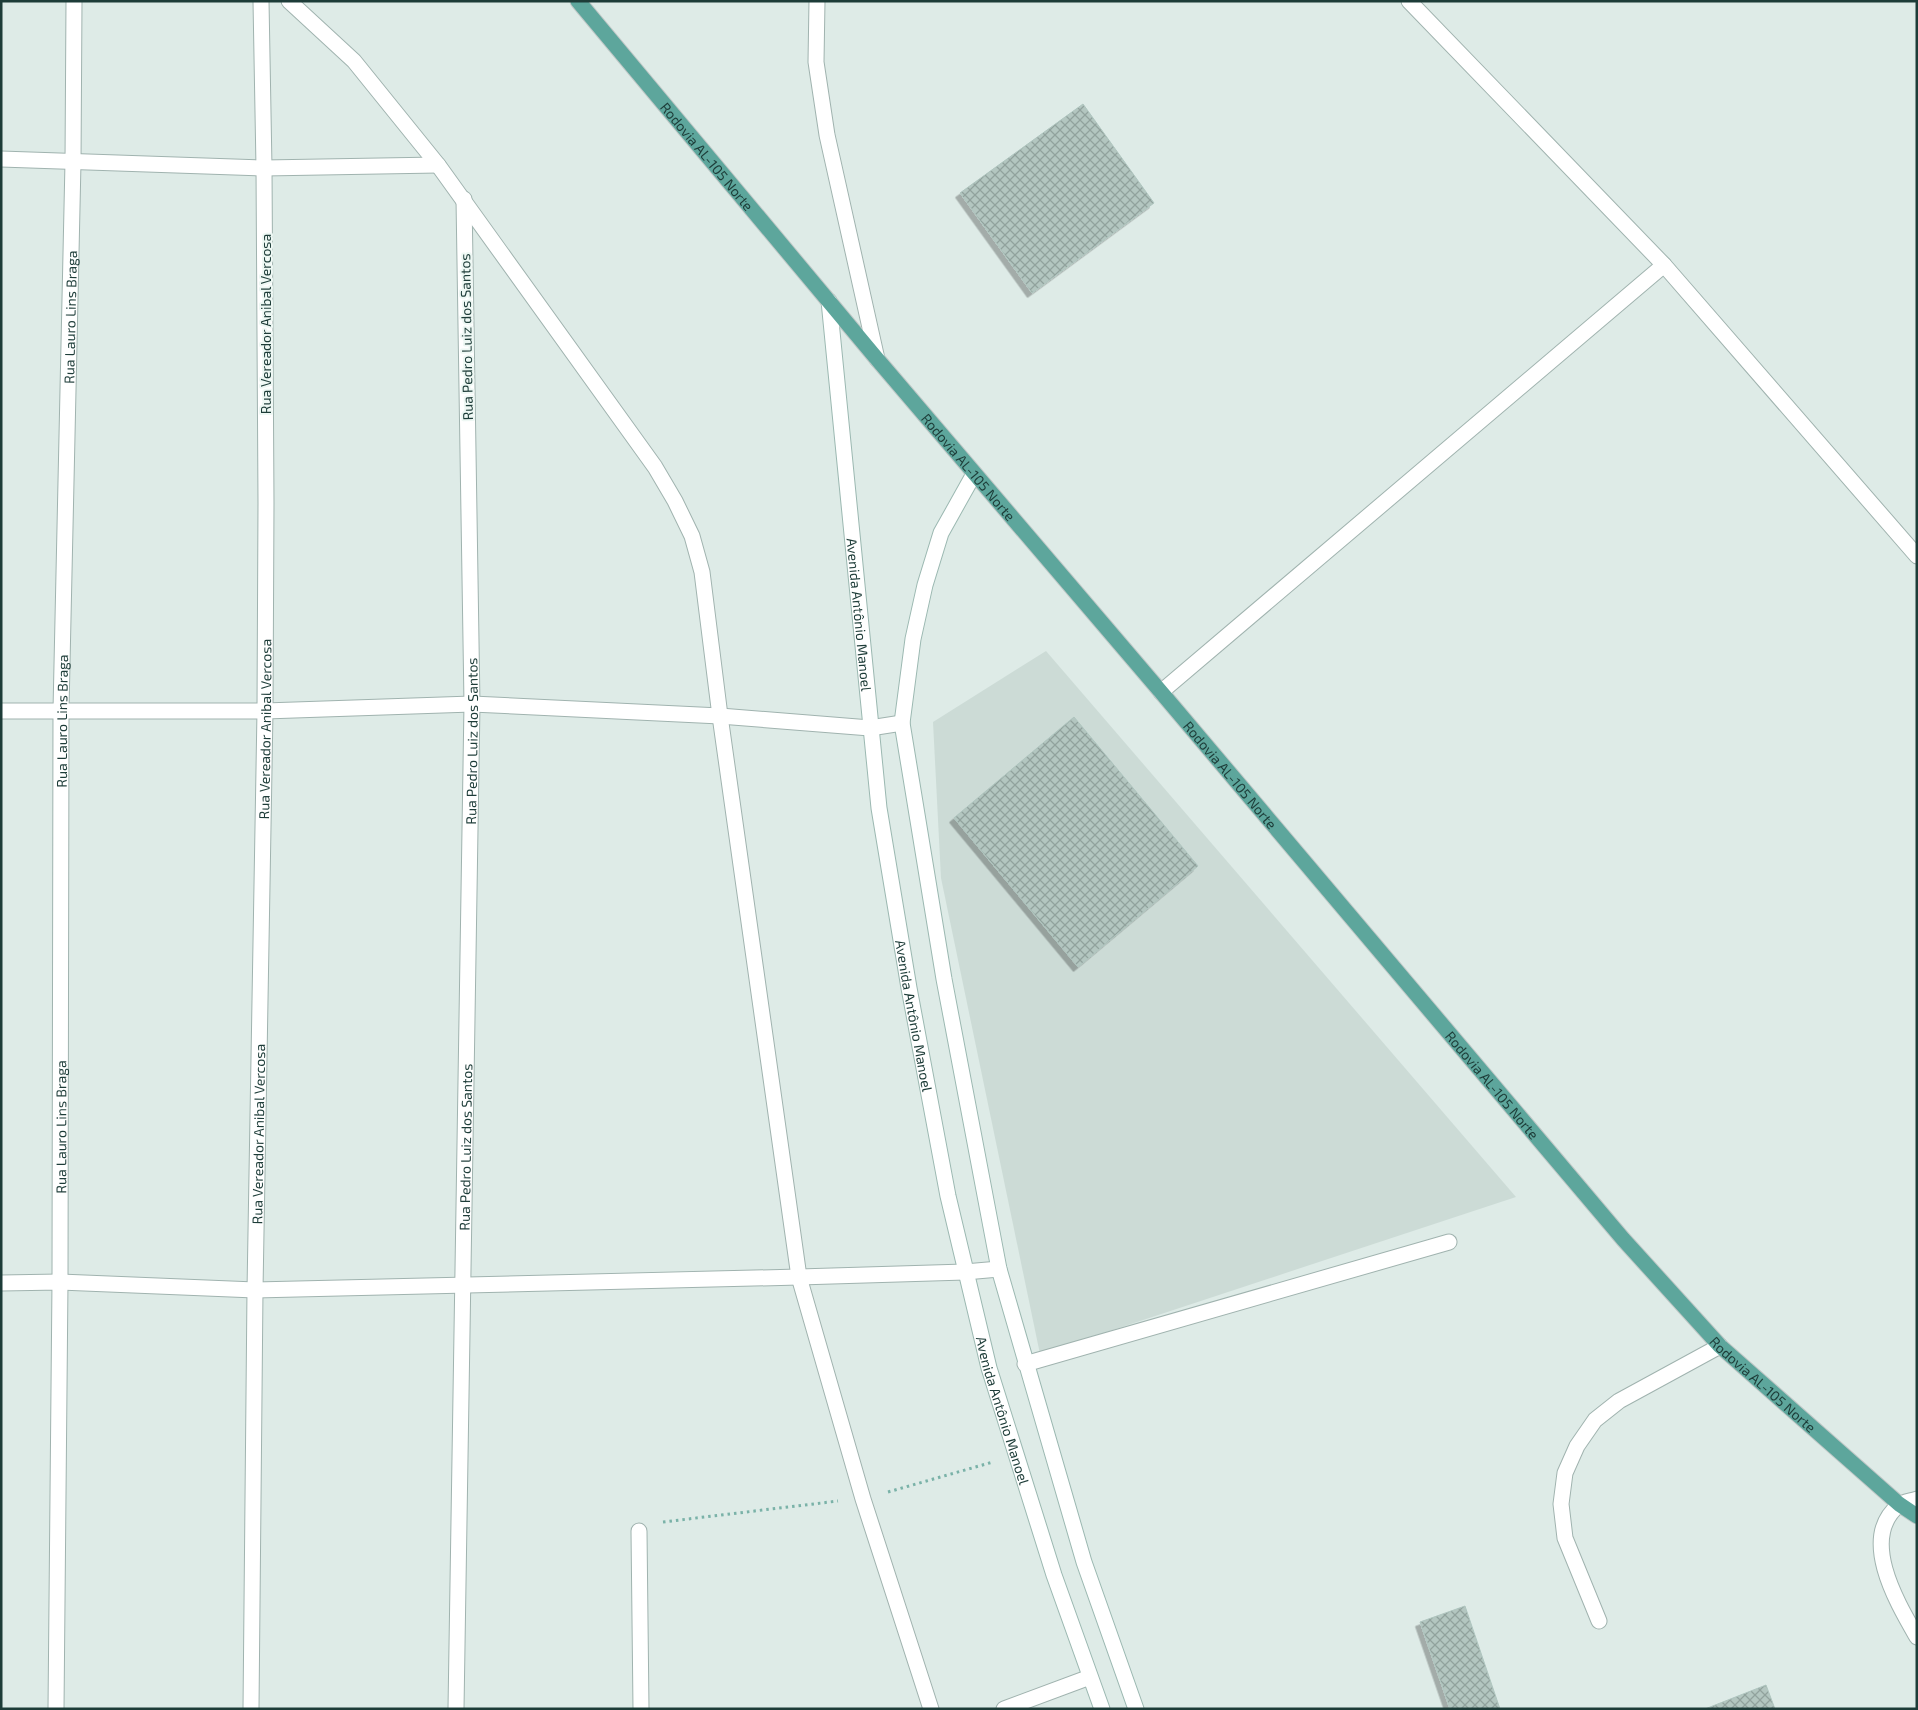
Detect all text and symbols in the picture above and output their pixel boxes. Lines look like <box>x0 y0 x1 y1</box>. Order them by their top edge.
street label: Rodovia AL-105 Norte <box>657 98 758 214</box>
street label: Rua Vereador Anibal Vercosa <box>257 234 274 414</box>
street label: Rua Lauro Lins Braga <box>60 250 80 384</box>
street label: Rua Pedro Luiz dos Santos <box>456 253 476 421</box>
street label: Rodovia AL-105 Norte <box>918 409 1019 524</box>
street label: Avenida Antônio Manoel <box>844 537 876 693</box>
street label: Rua Vereador Anibal Vercosa <box>255 639 274 819</box>
street label: Rua Lauro Lins Braga <box>52 654 71 788</box>
street label: Rua Pedro Luiz dos Santos <box>462 657 481 825</box>
street label: Rodovia AL-105 Norte <box>1180 717 1281 832</box>
street label: Avenida Antônio Manoel <box>893 938 937 1094</box>
street label: Rodovia AL-105 Norte <box>1442 1027 1543 1142</box>
street label: Rua Vereador Anibal Vercosa <box>248 1044 268 1224</box>
street label: Rua Lauro Lins Braga <box>52 1060 69 1194</box>
street label: Rua Pedro Luiz dos Santos <box>455 1063 475 1231</box>
street label: Rodovia AL-105 Norte <box>1707 1333 1820 1435</box>
street label: Avenida Antônio Manoel <box>973 1334 1034 1487</box>

